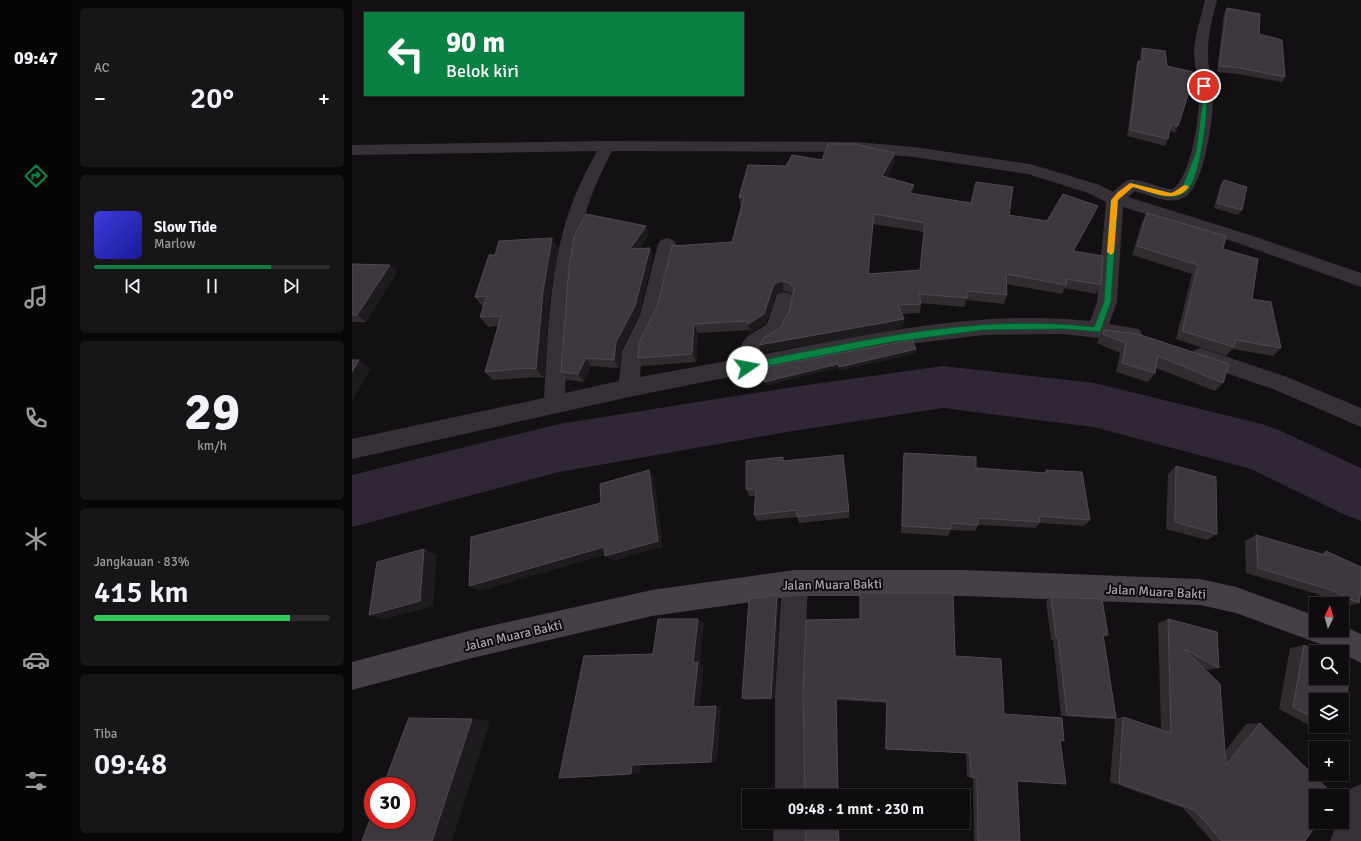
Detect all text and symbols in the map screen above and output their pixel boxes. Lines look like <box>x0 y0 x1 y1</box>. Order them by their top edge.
text: 90 m <box>446 26 505 60</box>
icon: left <box>380 28 432 80</box>
text: 09:47 <box>14 47 58 69</box>
text: AC <box>94 60 110 76</box>
text: Belok kiri <box>446 60 519 82</box>
pin <box>1187 69 1221 103</box>
icon: arrive <box>1193 75 1215 97</box>
text: 20° <box>190 80 234 117</box>
text: − <box>94 85 106 112</box>
text: + <box>318 85 330 112</box>
icon: directions <box>22 162 50 190</box>
text: Slow Tide <box>154 218 217 236</box>
text: Marlow <box>154 236 196 252</box>
icon: previous <box>122 275 144 297</box>
icon: pause <box>201 275 223 297</box>
icon: next <box>280 275 302 297</box>
icon: music <box>22 283 50 311</box>
position arrow <box>726 346 768 388</box>
text: 29 <box>184 380 240 444</box>
icon: phone <box>22 404 50 432</box>
text: km/h <box>197 438 227 454</box>
icon: climate <box>22 525 50 553</box>
text: Jangkauan · 83% <box>94 554 189 570</box>
text: 415 km <box>94 574 189 611</box>
street label: Jalan Muara Bakti <box>782 576 882 594</box>
street label: Jalan Muara Bakti <box>1106 581 1206 603</box>
north arrow <box>1309 597 1349 637</box>
map controls <box>1309 597 1349 829</box>
street label: Jalan Muara Bakti <box>463 617 564 655</box>
button: search <box>1309 645 1349 685</box>
icon: car <box>22 646 50 674</box>
button: layers <box>1309 693 1349 733</box>
text: Tiba <box>94 726 117 742</box>
button: + <box>1309 741 1349 781</box>
text: 09:48 <box>94 746 167 783</box>
icon: filters <box>22 767 50 795</box>
speed limit sign: 30 <box>364 777 416 829</box>
button: − <box>1309 789 1349 829</box>
text: 09:48 · 1 mnt · 230 m <box>788 800 924 818</box>

